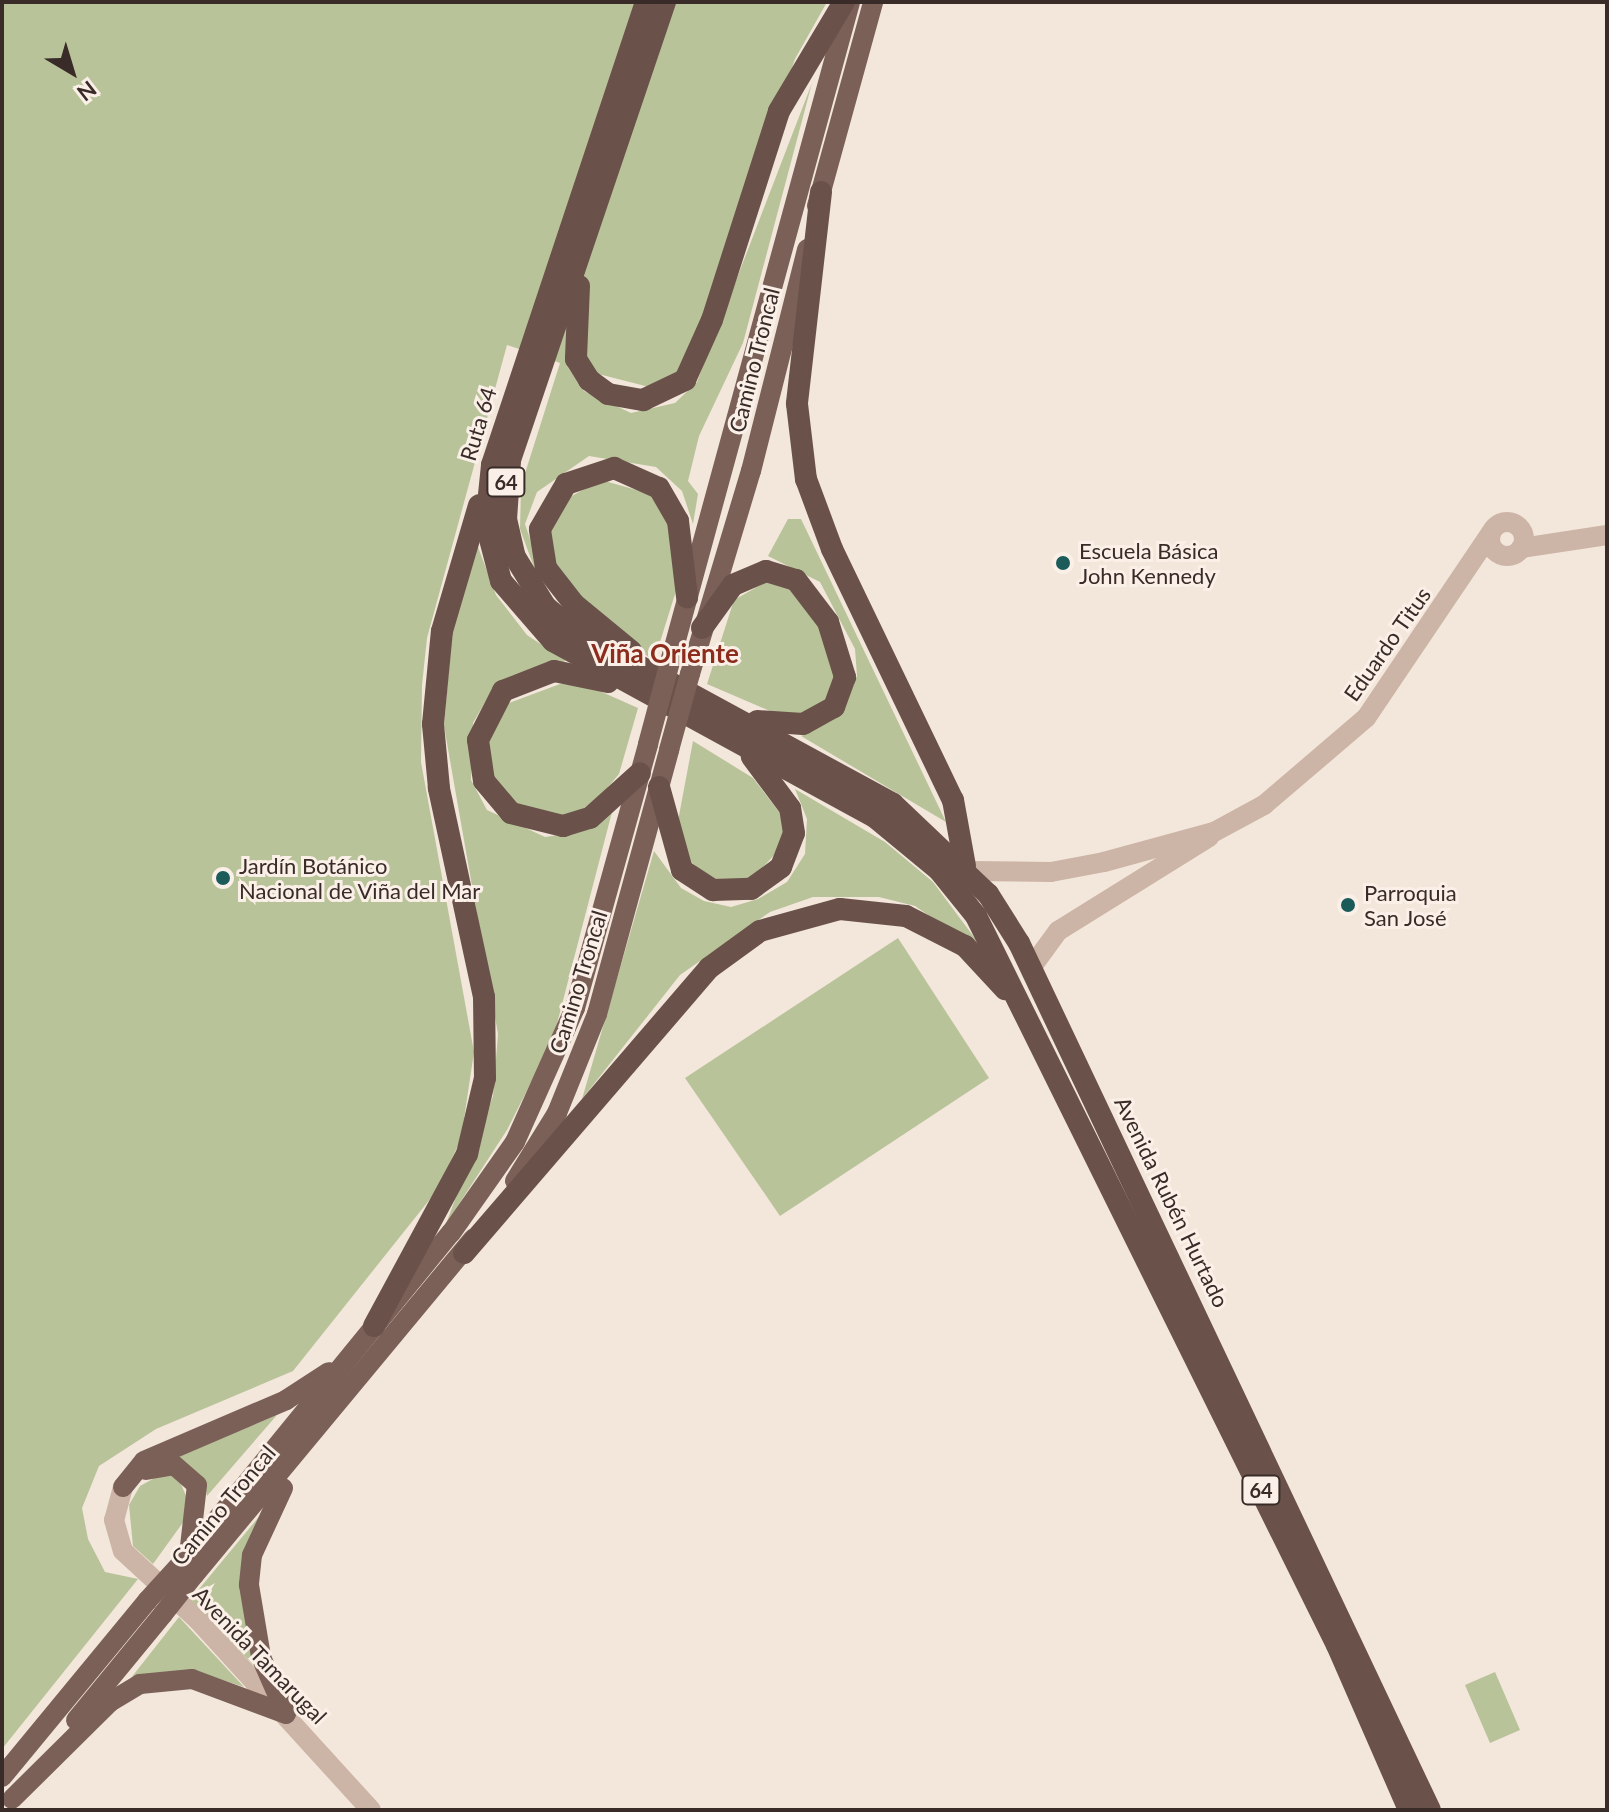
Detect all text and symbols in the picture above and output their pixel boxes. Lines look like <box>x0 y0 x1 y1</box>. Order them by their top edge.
north arrow <box>32 32 112 112</box>
text: N <box>72 75 102 107</box>
street label: Camino Troncal <box>723 285 785 435</box>
street label: Ruta 64 <box>454 384 502 464</box>
road number: 64 <box>486 466 526 498</box>
place label: Escuela Básica John Kennedy <box>1079 537 1218 588</box>
marker: Escuela Básica John Kennedy <box>1054 554 1072 572</box>
street label: Eduardo Titus <box>1338 582 1436 706</box>
district label: Viña Oriente <box>591 638 739 670</box>
place label: Jardín Botánico Nacional de Viña del Mar <box>239 852 481 904</box>
marker: Jardín Botánico Nacional de Viña del Mar <box>214 869 232 887</box>
place label: Parroquia San José <box>1364 879 1457 930</box>
marker: Parroquia San José <box>1339 896 1357 914</box>
street label: Camino Troncal <box>544 907 612 1057</box>
street label: Avenida Rubén Hurtado <box>1109 1092 1235 1312</box>
street label: Camino Troncal <box>165 1439 281 1571</box>
road number: 64 <box>1241 1474 1281 1506</box>
street label: Avenida Tamarugal <box>187 1581 333 1729</box>

